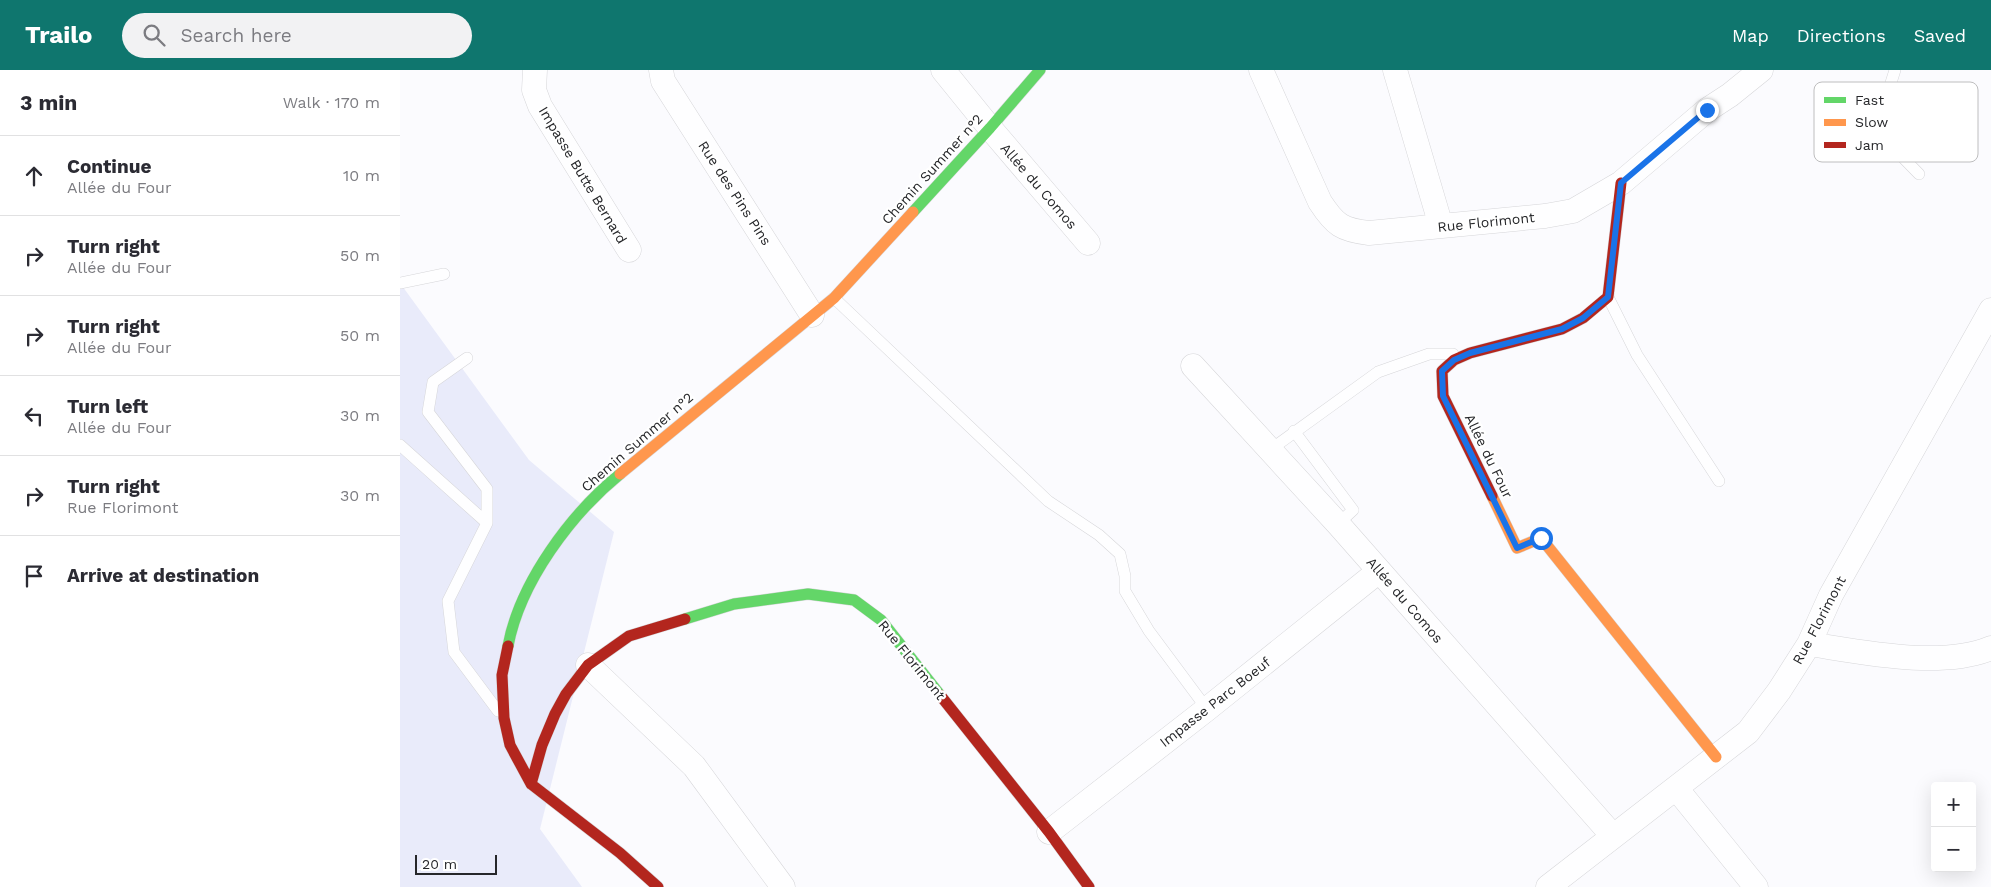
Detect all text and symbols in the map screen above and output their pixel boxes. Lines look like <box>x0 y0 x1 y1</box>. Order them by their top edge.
search box <box>122 13 472 58</box>
text: Trailo <box>25 21 92 49</box>
icon: search <box>140 21 168 49</box>
text: Search here <box>180 24 292 47</box>
text: Map <box>1732 25 1769 46</box>
text: Directions <box>1797 25 1886 46</box>
text: Saved <box>1914 25 1966 46</box>
legend <box>1814 82 1978 162</box>
text: 3 min <box>20 90 77 115</box>
text: Fast <box>1855 92 1884 108</box>
text: Walk · 170 m <box>283 93 380 112</box>
route end <box>1696 99 1719 122</box>
street label: Impasse Butte Bernard <box>536 104 630 246</box>
street label: Chemin Summer n°2 <box>878 111 986 227</box>
text: Slow <box>1855 114 1888 130</box>
text: Jam <box>1855 137 1884 153</box>
street label: Rue des Pins Pins <box>695 138 775 248</box>
street label: Allée du Comos <box>998 140 1080 232</box>
text: Continue <box>67 155 151 178</box>
icon: ahead <box>20 162 48 190</box>
text: 10 m <box>343 166 380 185</box>
text: Allée du Four <box>67 178 172 197</box>
street label: Rue Florimont <box>1437 209 1535 235</box>
text: Turn right <box>67 235 160 258</box>
icon: right <box>20 242 48 270</box>
text: 50 m <box>340 246 380 265</box>
text: Allée du Four <box>67 258 172 277</box>
text: Turn right <box>67 315 160 338</box>
icon: right <box>20 322 48 350</box>
text: 50 m <box>340 326 380 345</box>
text: Allée du Four <box>67 338 172 357</box>
street label: Chemin Summer n°2 <box>578 389 696 495</box>
text: Turn left <box>67 395 148 418</box>
icon: left <box>20 402 48 430</box>
text: 30 m <box>340 406 380 425</box>
street label: Allée du Four <box>1462 411 1516 501</box>
text: Allée du Four <box>67 418 172 437</box>
text: Turn right <box>67 475 160 498</box>
icon: right <box>20 482 48 510</box>
text: 30 m <box>340 486 380 505</box>
text: Rue Florimont <box>67 498 178 517</box>
route start <box>1530 527 1553 550</box>
street label: Allée du Comos <box>1364 554 1446 646</box>
icon: arrive <box>20 562 48 590</box>
text: Arrive at destination <box>67 564 259 587</box>
street label: Rue Florimont <box>1789 573 1849 667</box>
street label: Rue Florimont <box>875 617 949 703</box>
street label: Impasse Parc Boeuf <box>1156 654 1274 750</box>
map controls <box>1931 782 1976 872</box>
button: + <box>1931 782 1976 827</box>
button: − <box>1931 827 1976 872</box>
scale bar <box>415 852 498 875</box>
text: 20 m <box>422 856 457 872</box>

